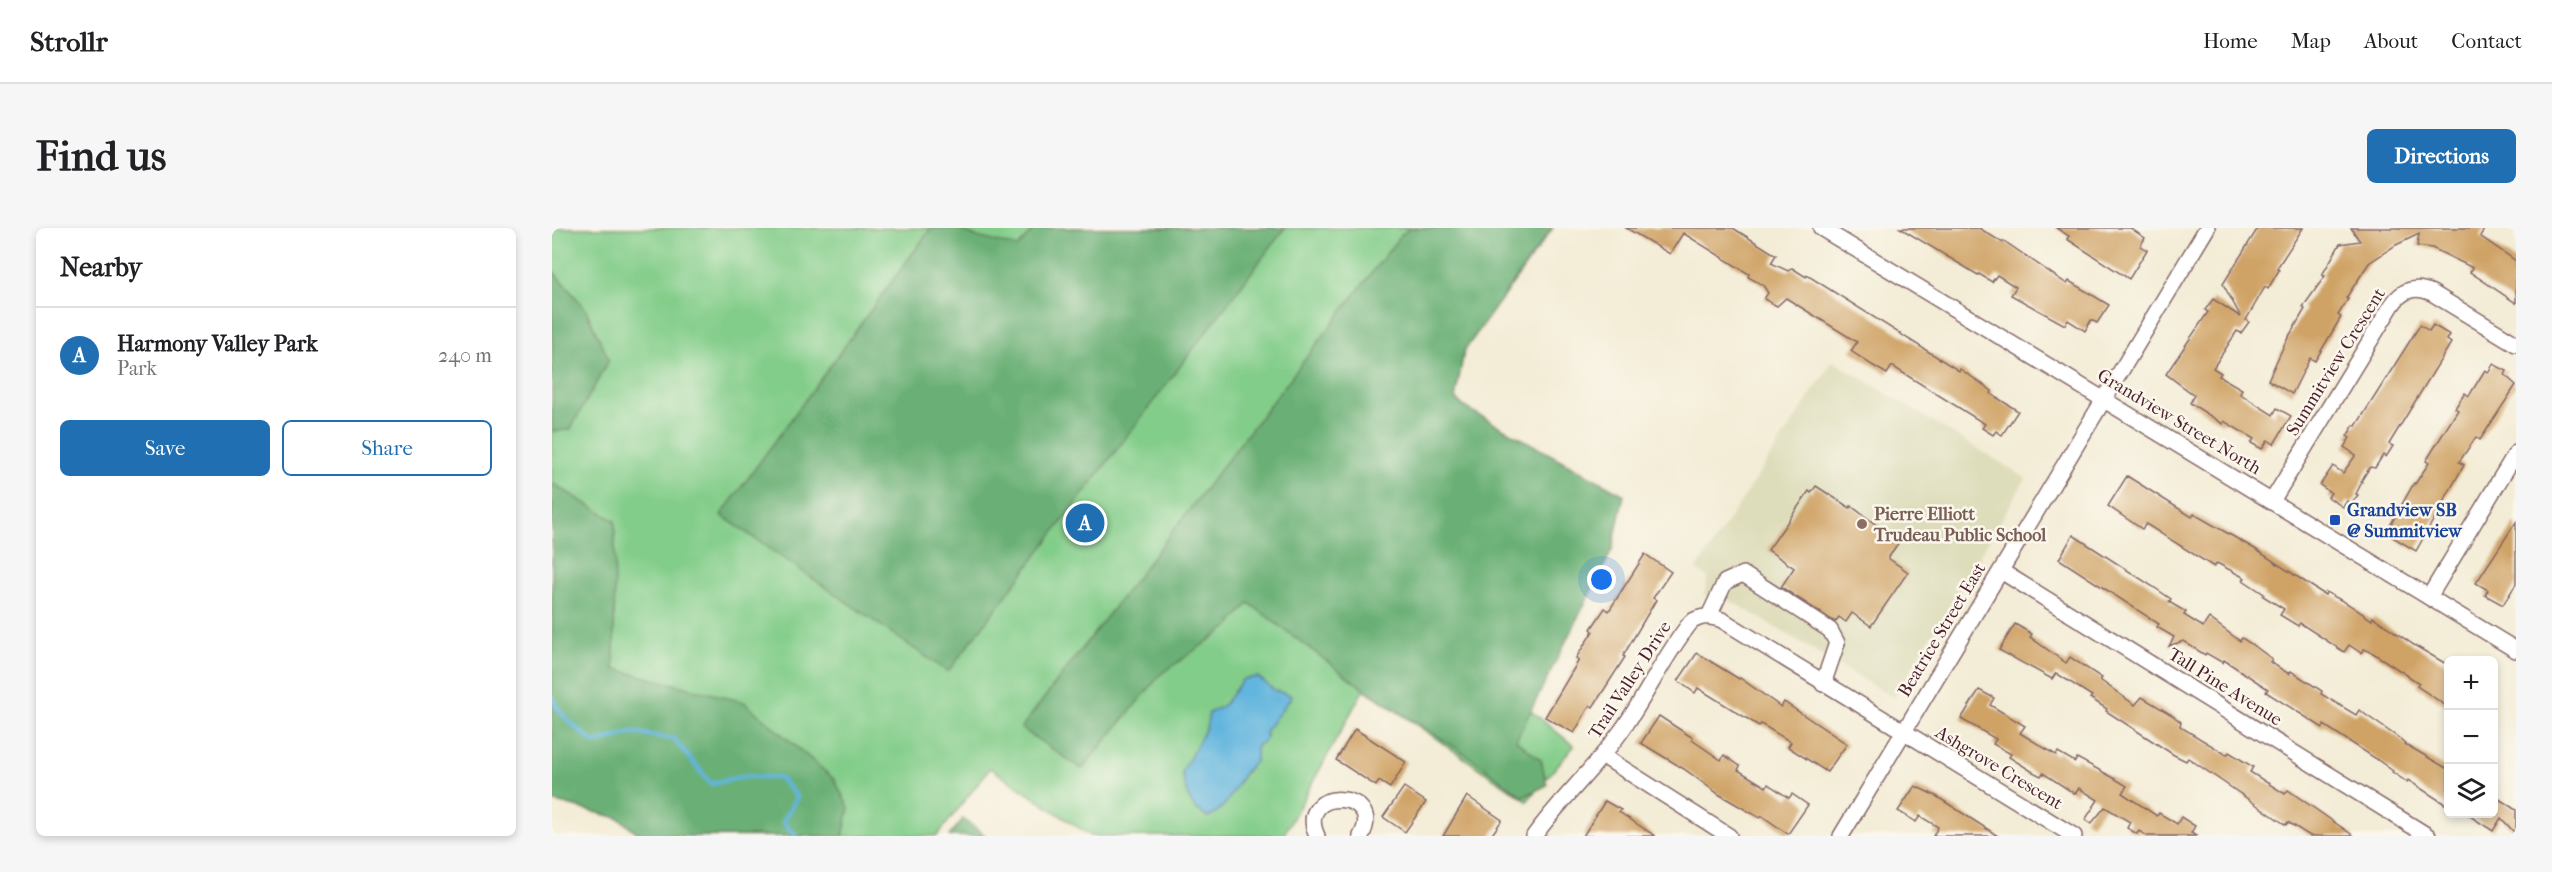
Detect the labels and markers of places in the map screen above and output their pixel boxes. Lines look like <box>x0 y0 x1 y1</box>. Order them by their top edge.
pin: A <box>1066 500 1104 546</box>
place label: Grandview SB @ Summitview <box>2347 500 2463 542</box>
place label: Pierre Elliott Trudeau Public School <box>1873 504 2047 546</box>
marker: Grandview SB @ Summitview <box>2328 513 2342 527</box>
marker: Pierre Elliott Trudeau Public School <box>1855 517 1869 531</box>

